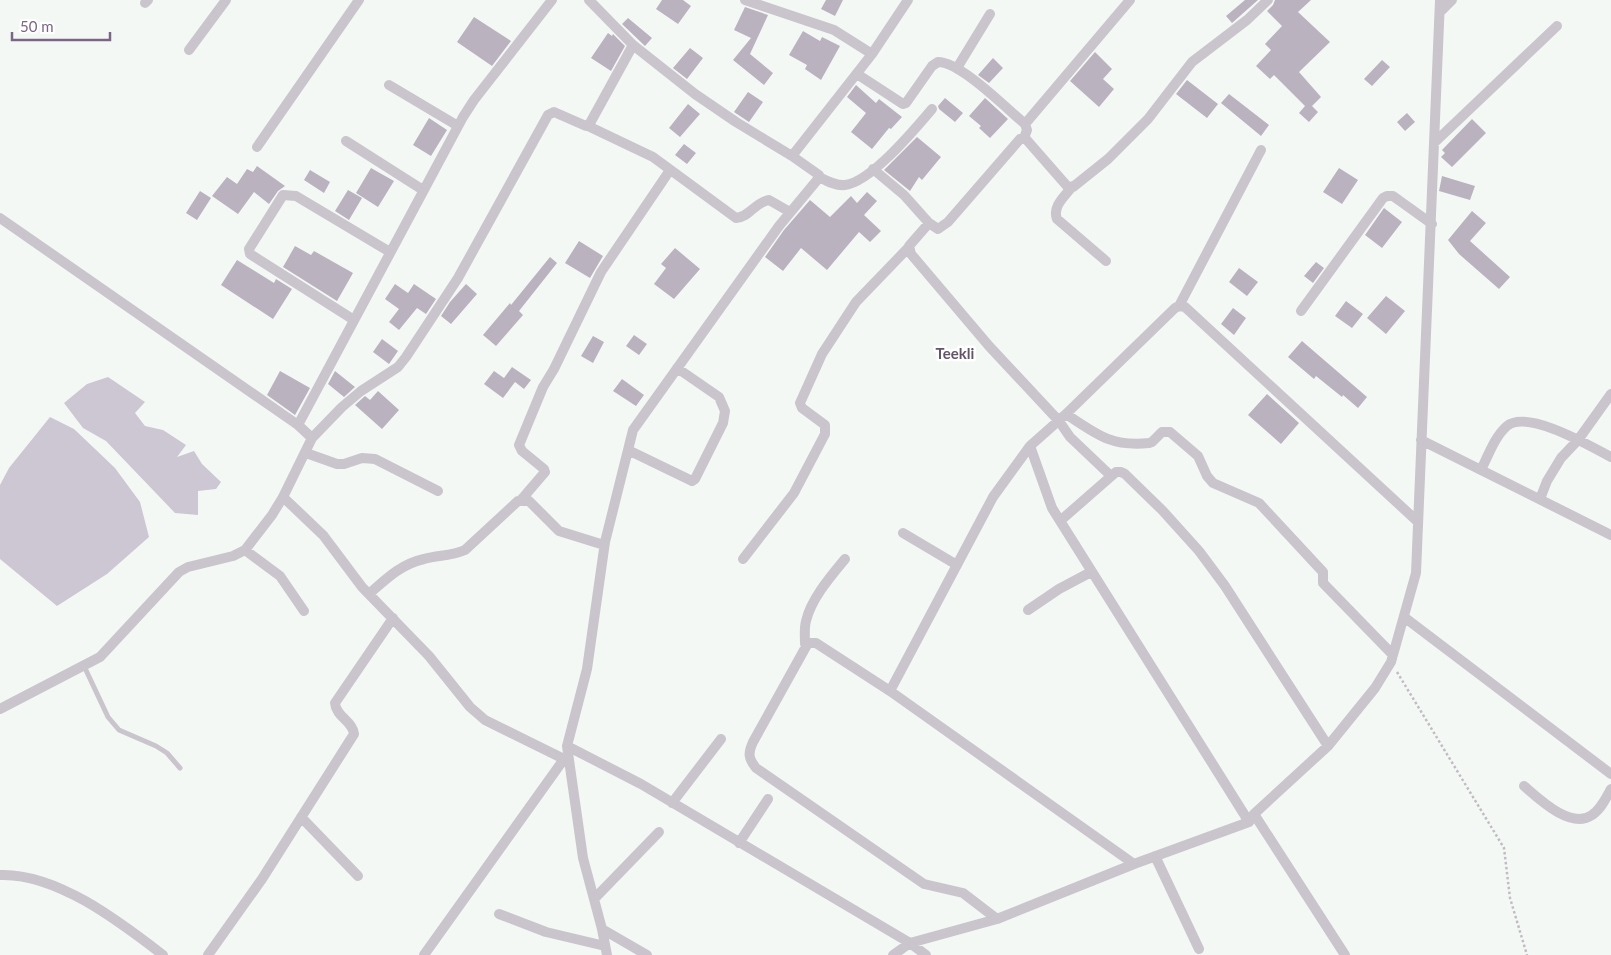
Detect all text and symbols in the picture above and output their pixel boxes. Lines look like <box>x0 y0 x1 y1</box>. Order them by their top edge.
scale bar <box>12 10 110 42</box>
text: 50 m <box>20 17 54 35</box>
district label: Teekli <box>936 344 975 362</box>

